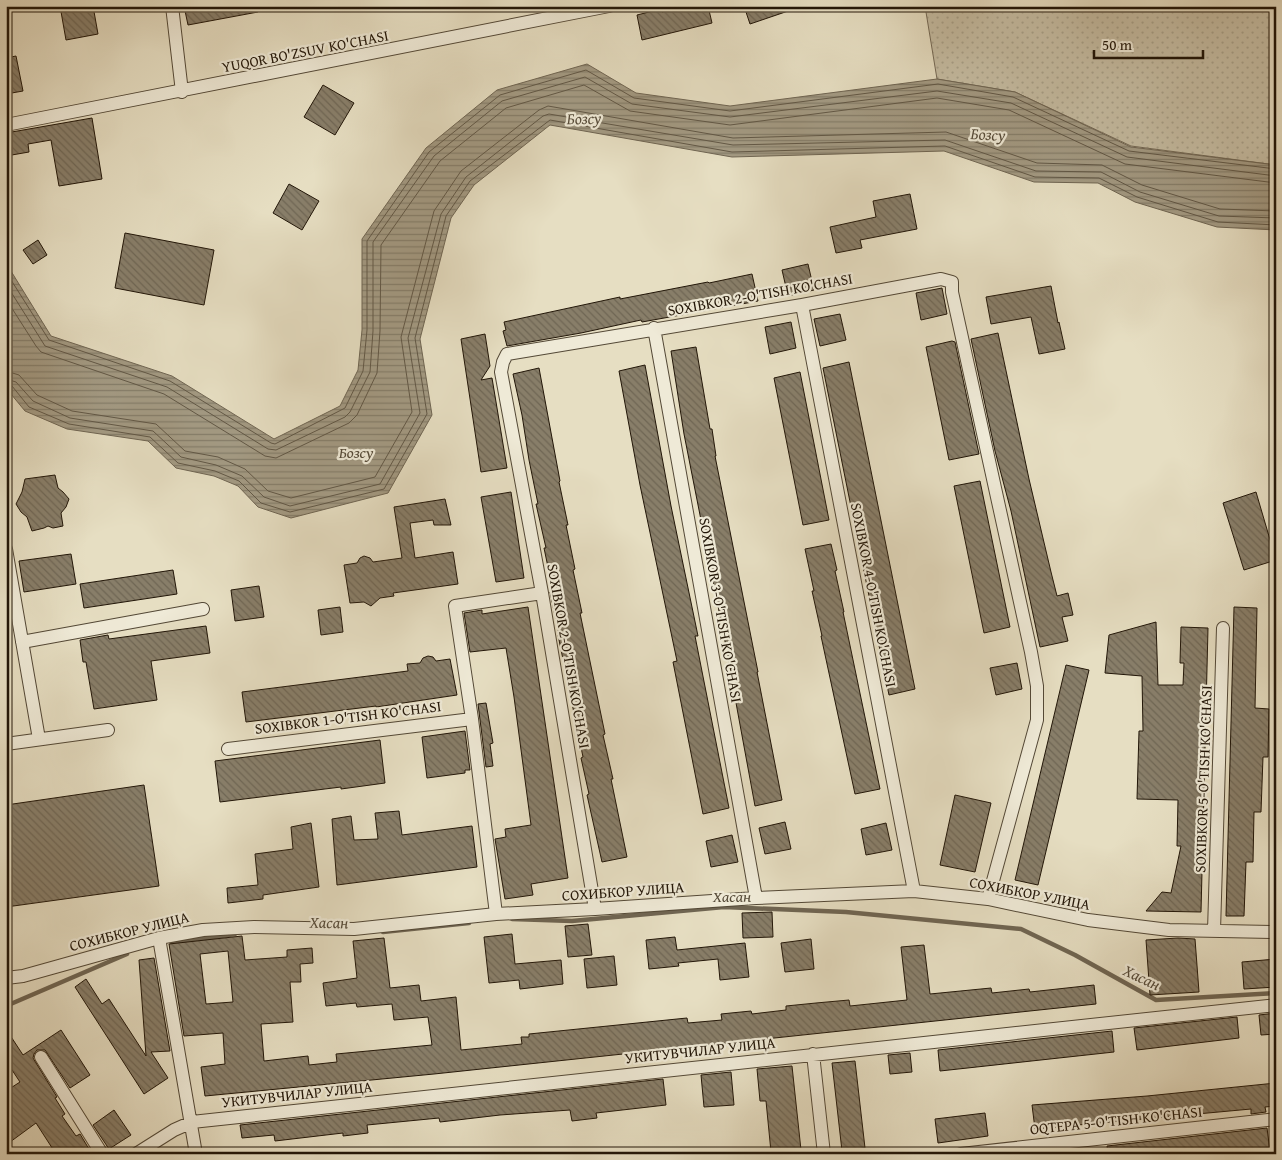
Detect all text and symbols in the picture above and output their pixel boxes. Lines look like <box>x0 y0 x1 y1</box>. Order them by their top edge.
street label: YUQOR BO'ZSUV KO'CHASI <box>220 25 390 77</box>
scale bar <box>1094 28 1203 60</box>
text: 50 m <box>1102 34 1133 55</box>
water label: Бозсу <box>566 106 602 130</box>
water label: Бозсу <box>970 121 1007 147</box>
street label: SOXIBKOR 2-O'TISH KO'CHASI <box>666 267 854 321</box>
water label: Бозсу <box>339 440 374 464</box>
street label: SOXIBKOR 4-O'TISH KO'CHASI <box>846 501 902 689</box>
street label: SOXIBKOR 3-O'TISH KO'CHASI <box>694 516 748 704</box>
street label: SOXIBKOR 2-O'TISH KO'CHASI <box>542 562 596 750</box>
street label: SOXIBKOR 5-O'TISH KO'CHASI <box>1189 685 1217 873</box>
street label: SOXIBKOR 1-O'TISH KO'CHASI <box>254 695 442 739</box>
street label: СОХИБКОР УЛИЦА <box>968 871 1092 915</box>
street label: СОХИБКОР УЛИЦА <box>561 876 685 906</box>
water label: Хасан <box>712 884 751 908</box>
street label: СОХИБКОР УЛИЦА <box>67 906 191 956</box>
water label: Хасан <box>309 910 348 934</box>
water label: Хасан <box>1119 958 1165 996</box>
street label: УКИТУВЧИЛАР УЛИЦА <box>624 1032 776 1068</box>
street label: УКИТУВЧИЛАР УЛИЦА <box>221 1076 373 1112</box>
street label: OQTEPA 5-O'TISH KO'CHASI <box>1029 1100 1203 1140</box>

